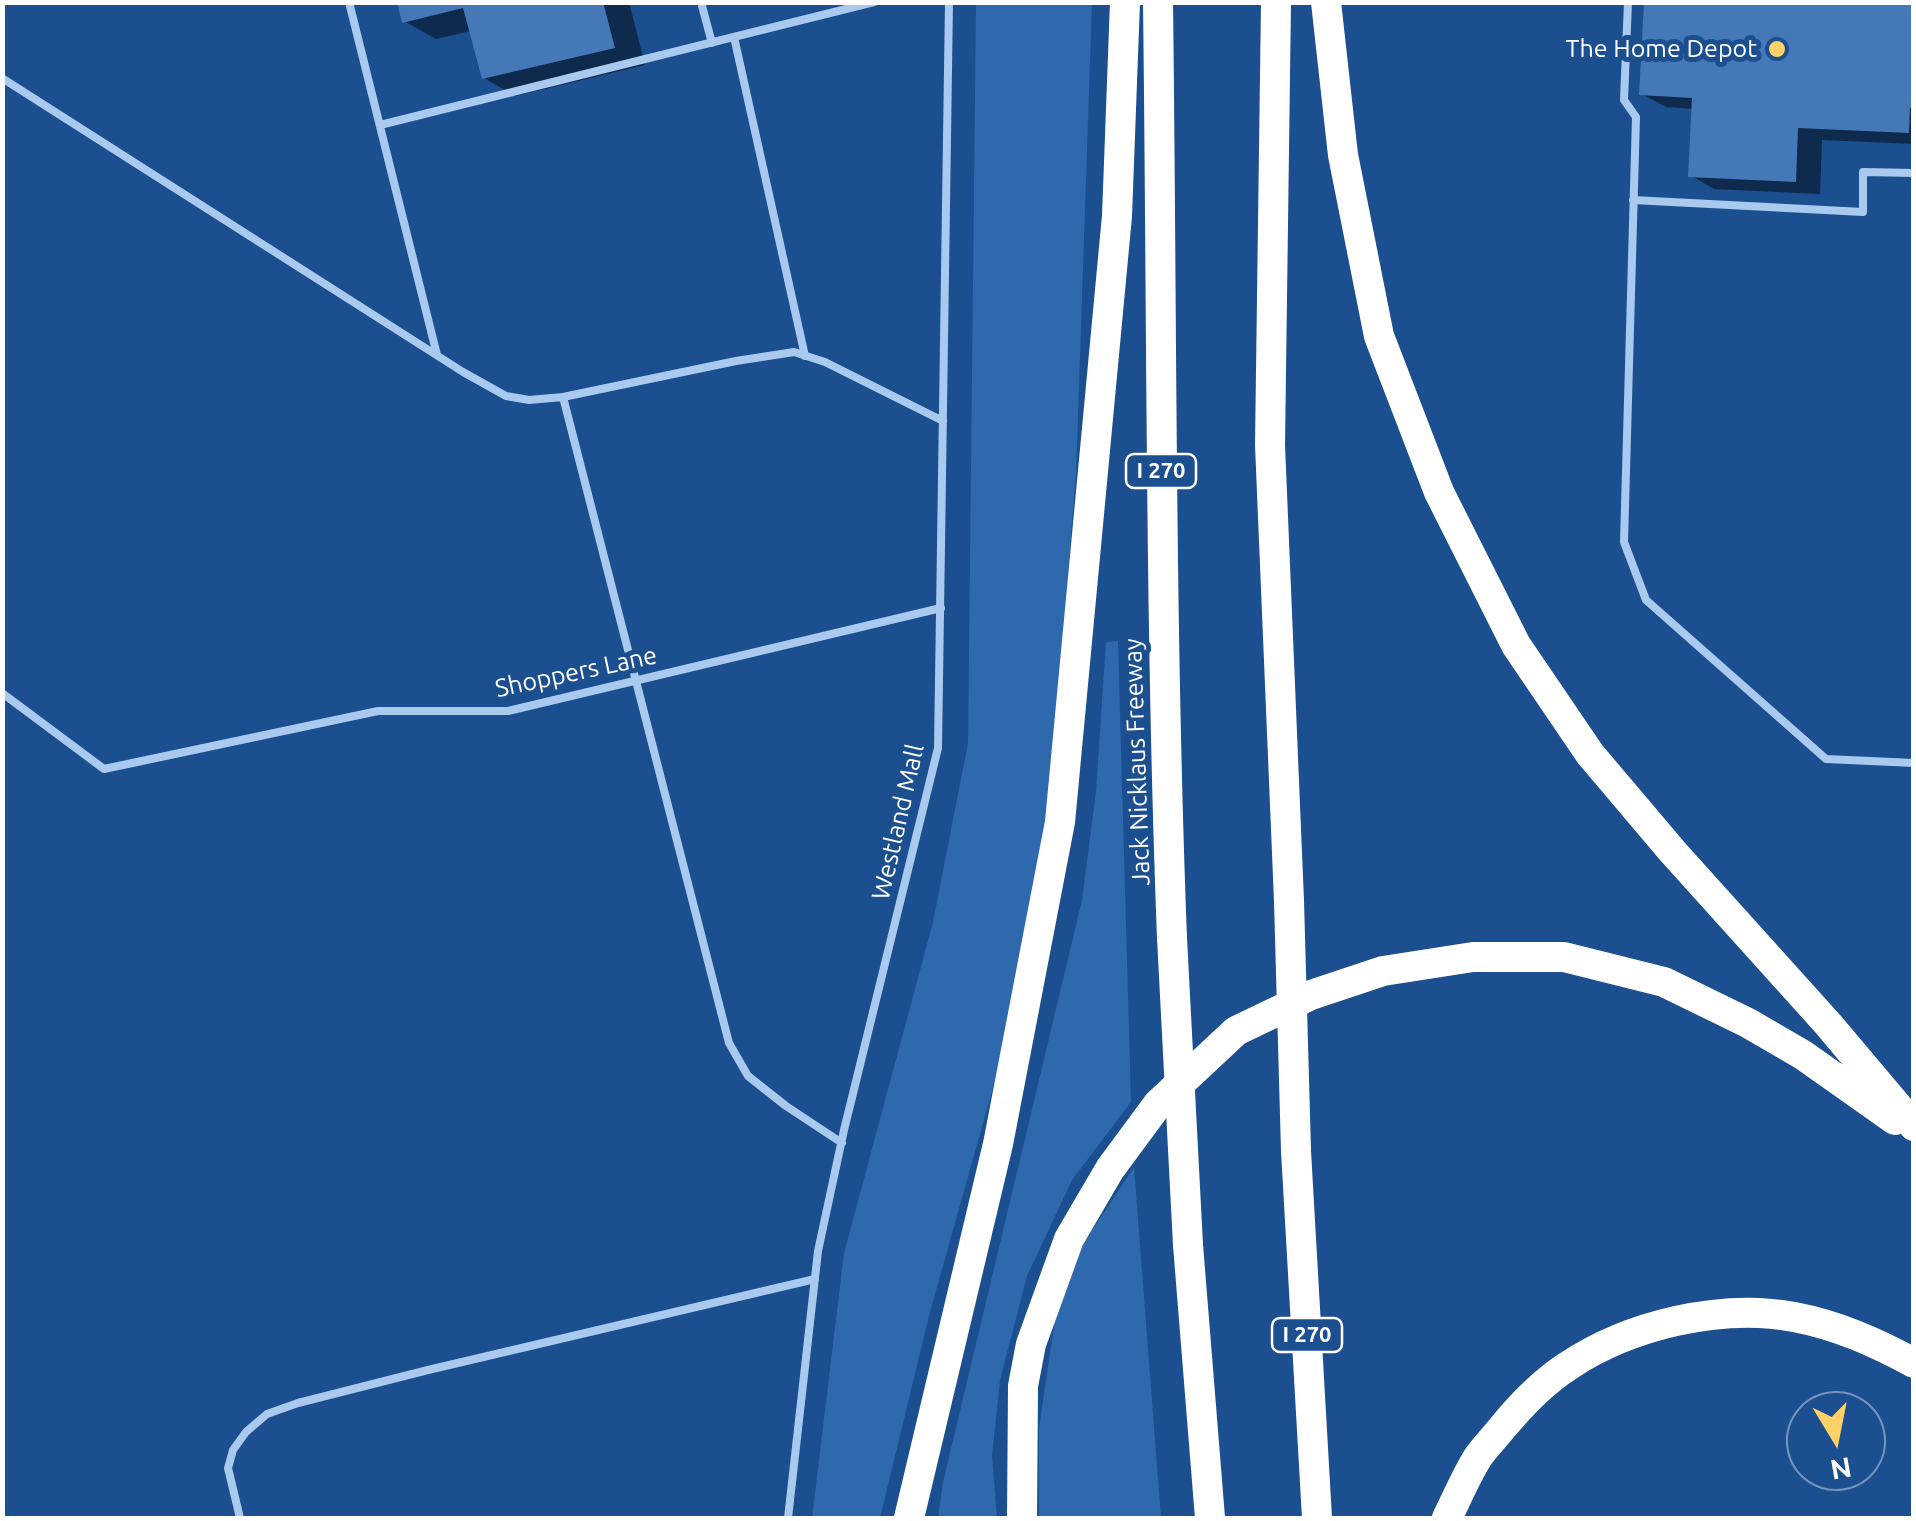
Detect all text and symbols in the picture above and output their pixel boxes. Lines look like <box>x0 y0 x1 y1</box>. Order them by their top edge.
place label: The Home Depot <box>1566 34 1757 64</box>
marker: The Home Depot <box>1766 38 1788 60</box>
road number: I 270 <box>1126 454 1196 488</box>
street label: Jack Nicklaus Freeway <box>1118 638 1156 886</box>
street label: Shoppers Lane <box>492 640 660 704</box>
street label: Westland Mall <box>866 741 930 903</box>
road number: I 270 <box>1272 1318 1342 1352</box>
north arrow <box>1786 1391 1886 1491</box>
text: N <box>1828 1452 1854 1486</box>

